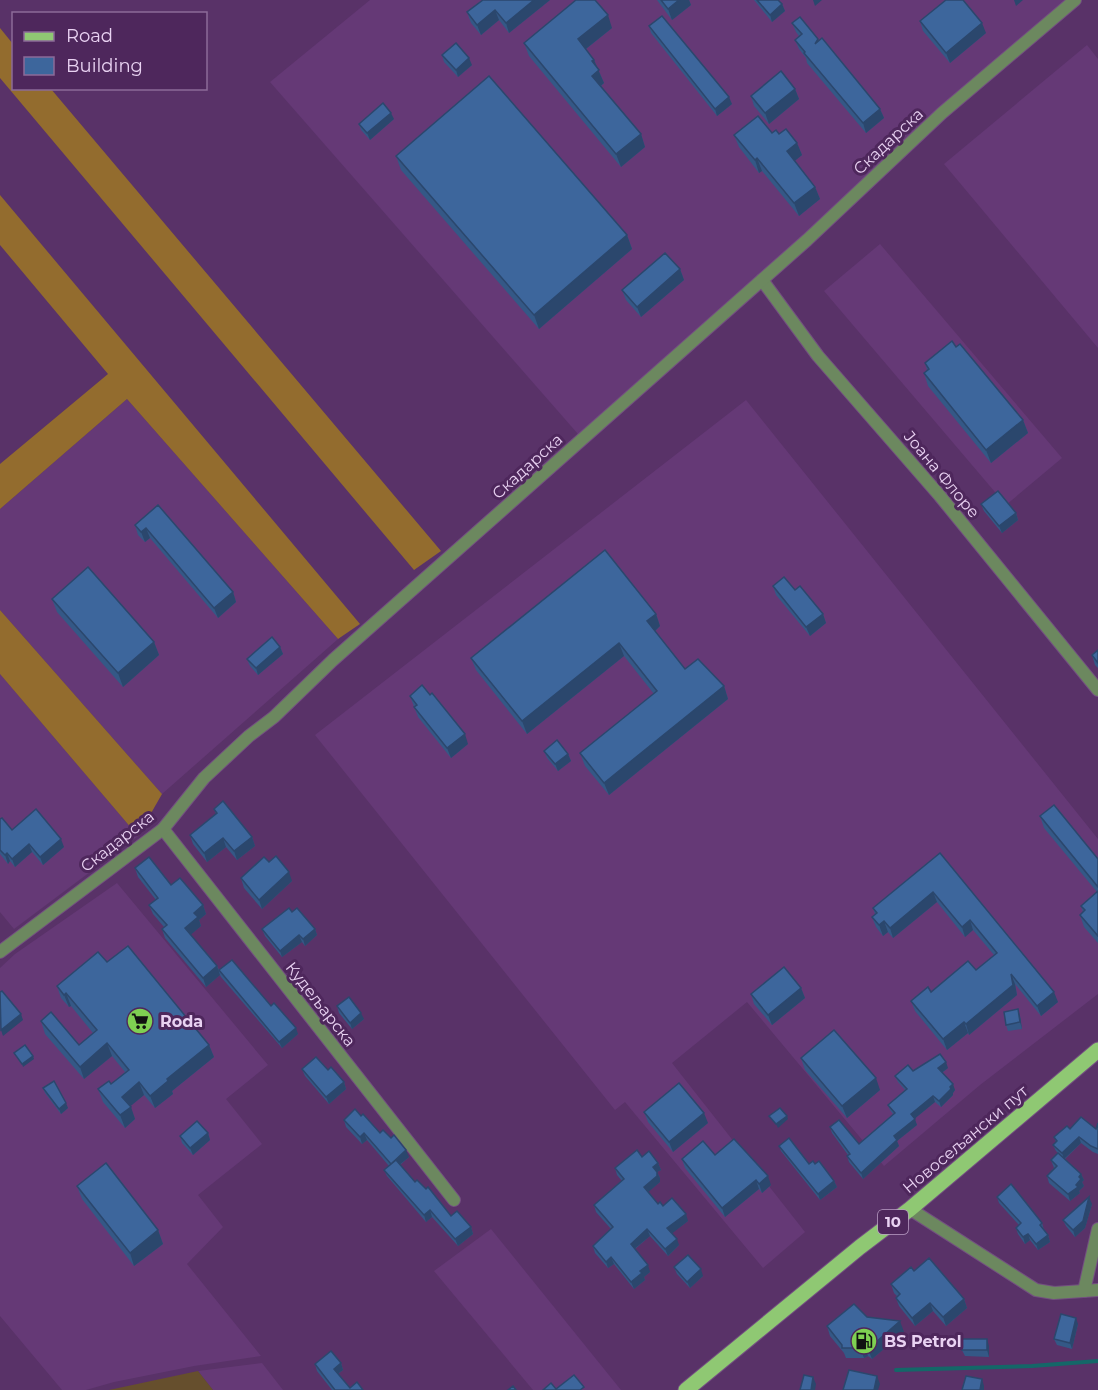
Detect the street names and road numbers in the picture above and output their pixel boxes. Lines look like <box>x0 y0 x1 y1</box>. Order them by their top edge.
street label: Скадарска <box>850 104 927 178</box>
street label: Јоана Флоре <box>900 427 984 522</box>
street label: Скадарска <box>488 430 566 503</box>
street label: Скадарска <box>77 807 158 876</box>
street label: Кудељарска <box>282 958 360 1050</box>
street label: Новосељански пут <box>899 1081 1032 1197</box>
road number: 10 <box>878 1210 908 1234</box>

